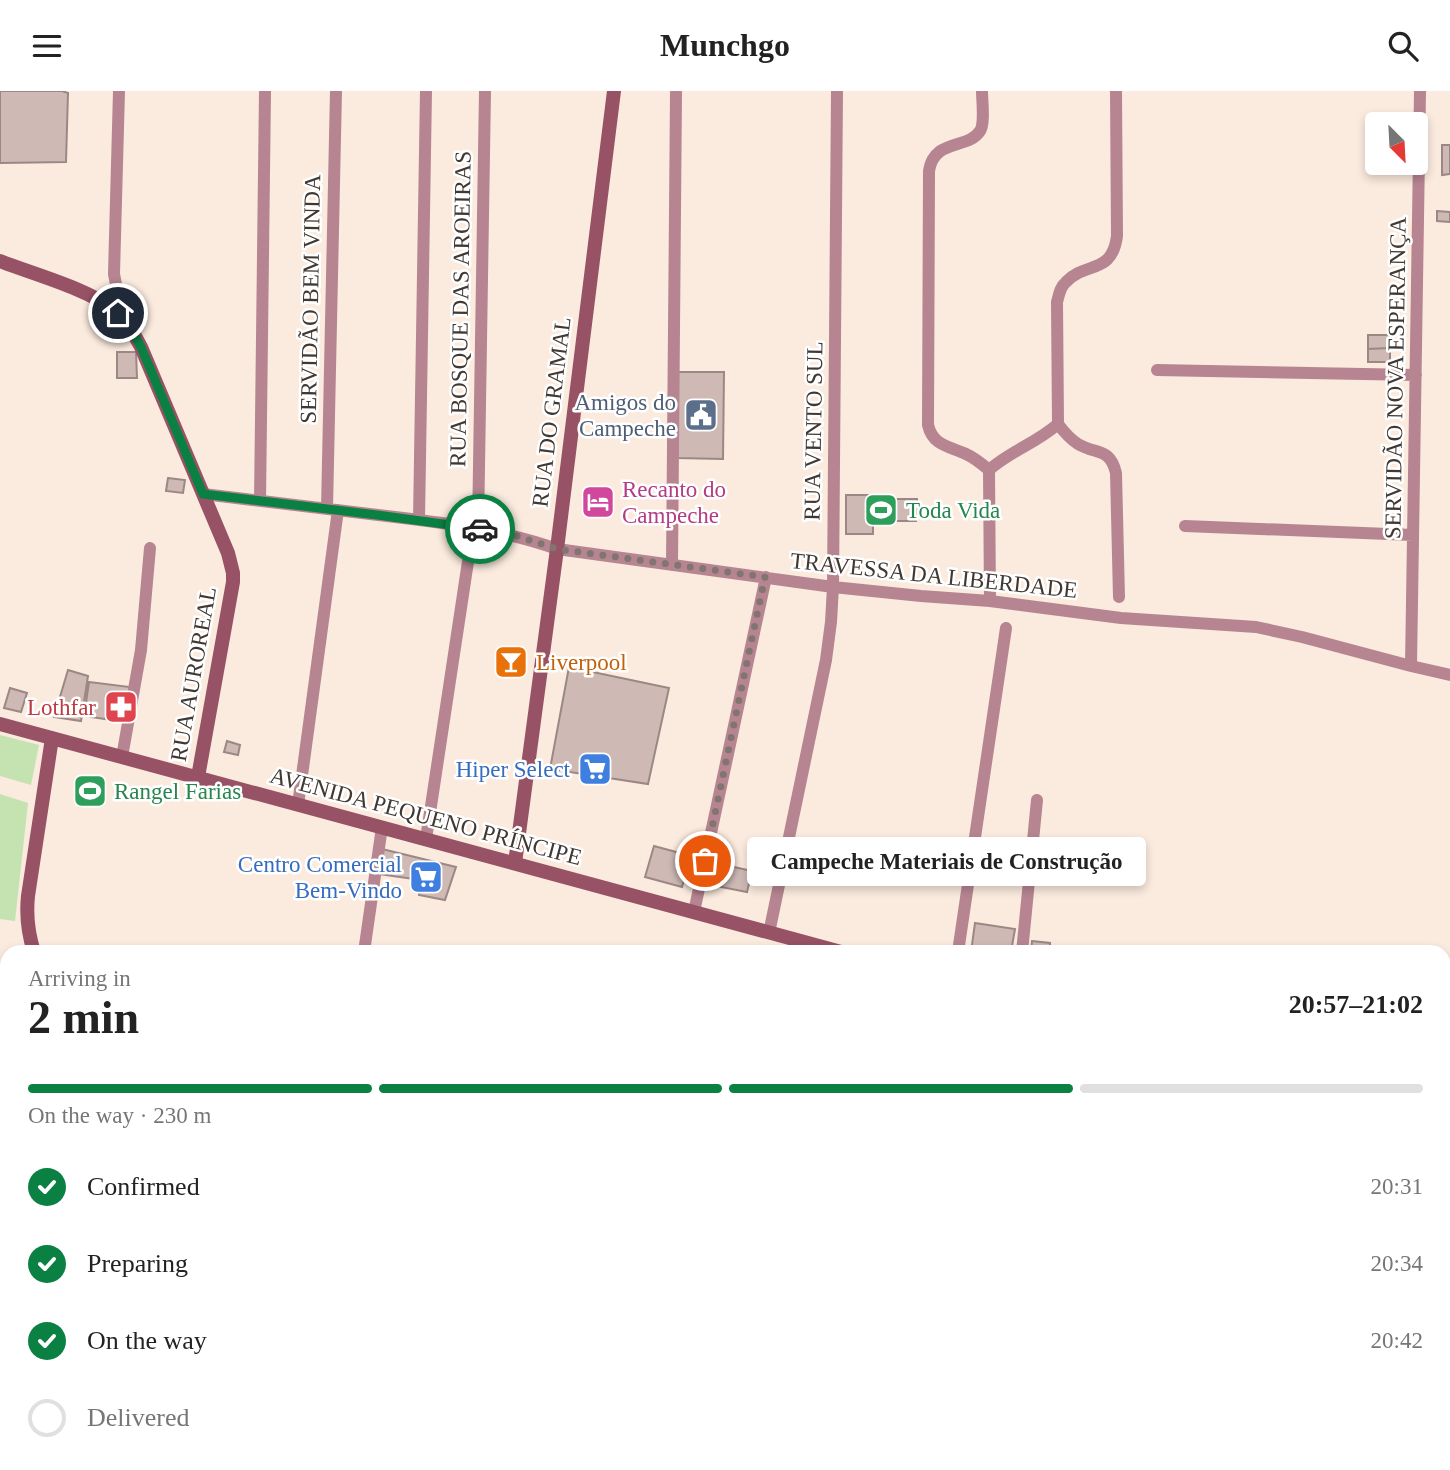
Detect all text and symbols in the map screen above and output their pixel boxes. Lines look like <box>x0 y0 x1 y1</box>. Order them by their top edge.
icon: menu <box>28 27 66 65</box>
text: Munchgo <box>660 27 790 63</box>
icon: search <box>1384 27 1422 65</box>
north arrow <box>1365 112 1428 175</box>
map controls <box>1365 112 1428 175</box>
street label: RUA BOSQUE DAS AROEIRAS <box>445 151 476 467</box>
street label: SERVIDÃO BEM VINDA <box>296 174 325 424</box>
street label: SERVIDÃO NOVA ESPERANÇA <box>1380 216 1411 539</box>
pin <box>88 283 148 343</box>
icon: home <box>99 294 137 332</box>
street label: RUA DO GRAMAL <box>527 315 576 509</box>
street label: RUA VENTO SUL <box>799 341 828 521</box>
place label: Amigos do Campeche <box>574 390 676 441</box>
public building icon: Amigos do Campeche <box>682 396 720 434</box>
place label: Recanto do Campeche <box>622 477 726 528</box>
hotel icon: Recanto do Campeche <box>579 483 617 521</box>
sports icon: Toda Vida <box>862 491 900 529</box>
courier <box>445 494 515 564</box>
place label: Toda Vida <box>906 498 1000 523</box>
icon: car <box>461 510 499 548</box>
street label: TRAVESSA DA LIBERDADE <box>789 548 1079 603</box>
street label: RUA AUROREAL <box>166 585 221 763</box>
bar icon: Liverpool <box>492 643 530 681</box>
place label: Liverpool <box>536 650 627 675</box>
pharmacy icon: Lothfar <box>102 688 140 726</box>
place label: Lothfar <box>27 695 96 720</box>
supermarket icon: Hiper Select <box>576 750 614 788</box>
place label: Hiper Select <box>456 757 571 782</box>
street label: AVENIDA PEQUENO PRÍNCIPE <box>267 763 584 870</box>
sports icon: Rangel Farias <box>71 772 109 810</box>
place label: Rangel Farias <box>114 779 241 804</box>
pin <box>675 831 735 891</box>
callout: Campeche Materiais de Construção <box>747 837 1146 885</box>
icon: bag <box>686 842 724 880</box>
text: Campeche Materiais de Construção <box>771 849 1122 874</box>
place label: Centro Comercial Bem-Vindo <box>238 852 402 903</box>
supermarket icon: Centro Comercial Bem-Vindo <box>407 858 445 896</box>
text: Arriving in <box>28 966 131 991</box>
text: 20:57–21:02 <box>1289 990 1423 1019</box>
text: 2 min <box>28 992 139 1043</box>
text: On the way · 230 m <box>28 1103 211 1128</box>
icon: check <box>28 1168 66 1206</box>
text: Confirmed <box>87 1172 200 1201</box>
text: 20:31 <box>1371 1174 1423 1199</box>
icon: check <box>28 1245 66 1283</box>
text: Preparing <box>87 1249 188 1278</box>
text: 20:34 <box>1371 1251 1423 1276</box>
icon: check <box>28 1322 66 1360</box>
text: On the way <box>87 1326 207 1355</box>
text: 20:42 <box>1371 1328 1423 1353</box>
text: Delivered <box>87 1403 190 1432</box>

